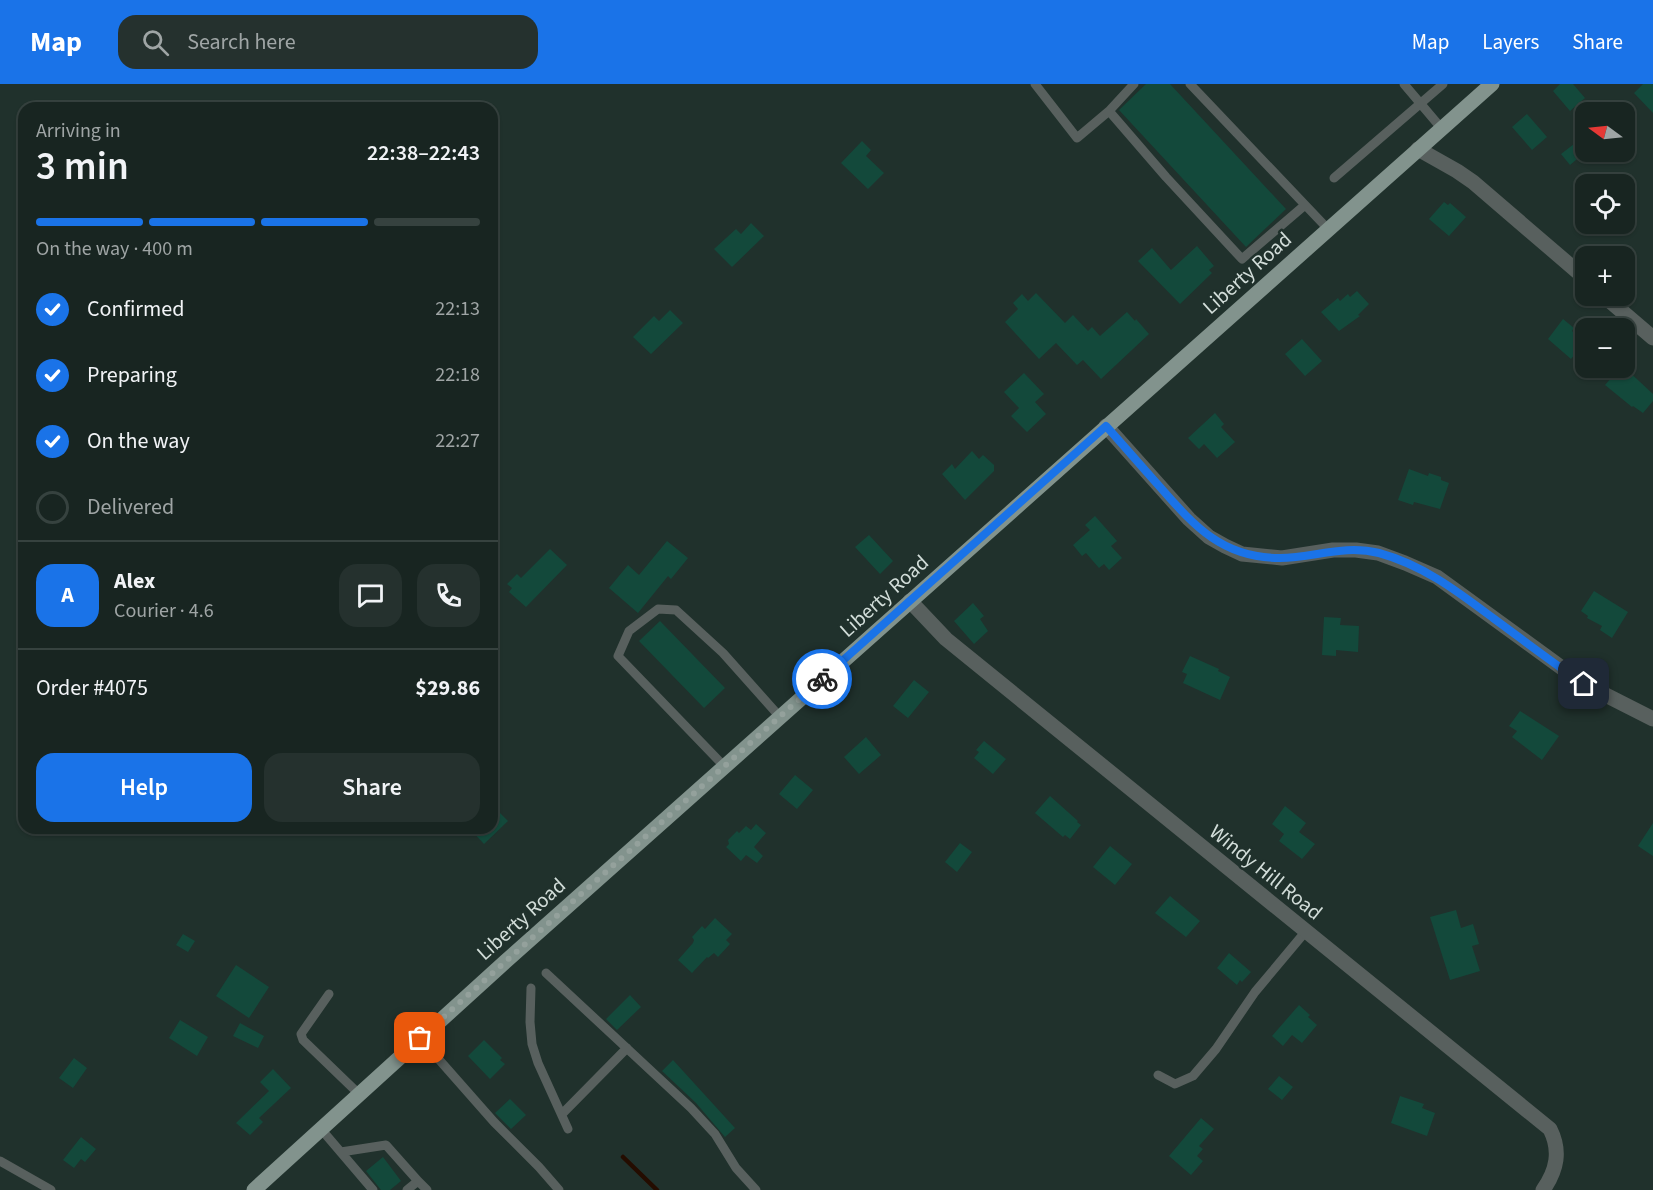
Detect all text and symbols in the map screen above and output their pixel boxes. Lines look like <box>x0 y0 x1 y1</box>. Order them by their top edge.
search box <box>118 15 538 69</box>
text: Map <box>30 22 82 62</box>
icon: search <box>139 26 172 59</box>
text: Search here <box>187 26 296 58</box>
text: Map <box>1412 27 1449 57</box>
text: Layers <box>1482 27 1539 57</box>
text: Share <box>1572 27 1623 57</box>
north arrow <box>1575 102 1635 162</box>
map controls <box>1575 102 1635 378</box>
text: Arriving in <box>36 117 121 145</box>
text: 22:38–22:43 <box>367 137 480 169</box>
text: 3 min <box>36 139 129 195</box>
button: locate <box>1575 174 1635 234</box>
street label: Liberty Road <box>1196 225 1298 321</box>
text: On the way · 400 m <box>36 235 193 263</box>
button: + <box>1575 246 1635 306</box>
icon: check <box>36 293 69 326</box>
text: Confirmed <box>87 293 184 325</box>
text: 22:13 <box>435 295 480 323</box>
button: − <box>1575 318 1635 378</box>
icon: check <box>36 359 69 392</box>
text: Preparing <box>87 359 177 391</box>
text: 22:18 <box>435 361 480 389</box>
icon: check <box>36 425 69 458</box>
text: On the way <box>87 425 190 457</box>
text: 22:27 <box>435 427 480 455</box>
text: Delivered <box>87 491 174 523</box>
street label: Liberty Road <box>833 548 935 644</box>
button: chat <box>339 564 402 627</box>
button: phone <box>417 564 480 627</box>
text: Alex <box>114 565 155 597</box>
text: A <box>61 579 74 611</box>
text: Courier · 4.6 <box>114 597 214 625</box>
courier <box>792 649 852 709</box>
pin <box>1558 658 1609 709</box>
icon: bike <box>806 663 839 696</box>
icon: home <box>1567 667 1600 700</box>
text: Order #4075 <box>36 672 148 704</box>
text: $29.86 <box>415 672 480 704</box>
button: Help <box>36 753 252 822</box>
button: Share <box>264 753 480 822</box>
street label: Windy Hill Road <box>1203 817 1329 927</box>
street label: Liberty Road <box>470 871 572 967</box>
pin <box>394 1012 445 1063</box>
icon: bag <box>403 1021 436 1054</box>

